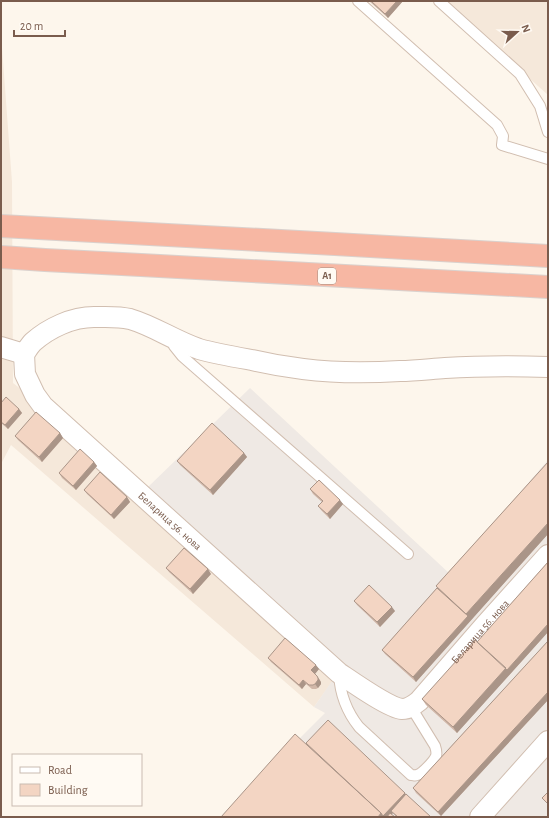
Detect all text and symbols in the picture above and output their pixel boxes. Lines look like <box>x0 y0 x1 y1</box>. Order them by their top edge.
scale bar <box>14 12 65 38</box>
north arrow <box>497 12 537 52</box>
text: 20 m <box>20 20 43 32</box>
text: N <box>519 23 532 34</box>
road number: A1 <box>318 268 336 284</box>
street label: Беларица 56. нова <box>136 489 204 552</box>
street label: Беларица 56. нова <box>449 597 511 665</box>
legend <box>12 754 142 806</box>
text: Road <box>48 764 72 776</box>
text: Building <box>48 784 88 796</box>

